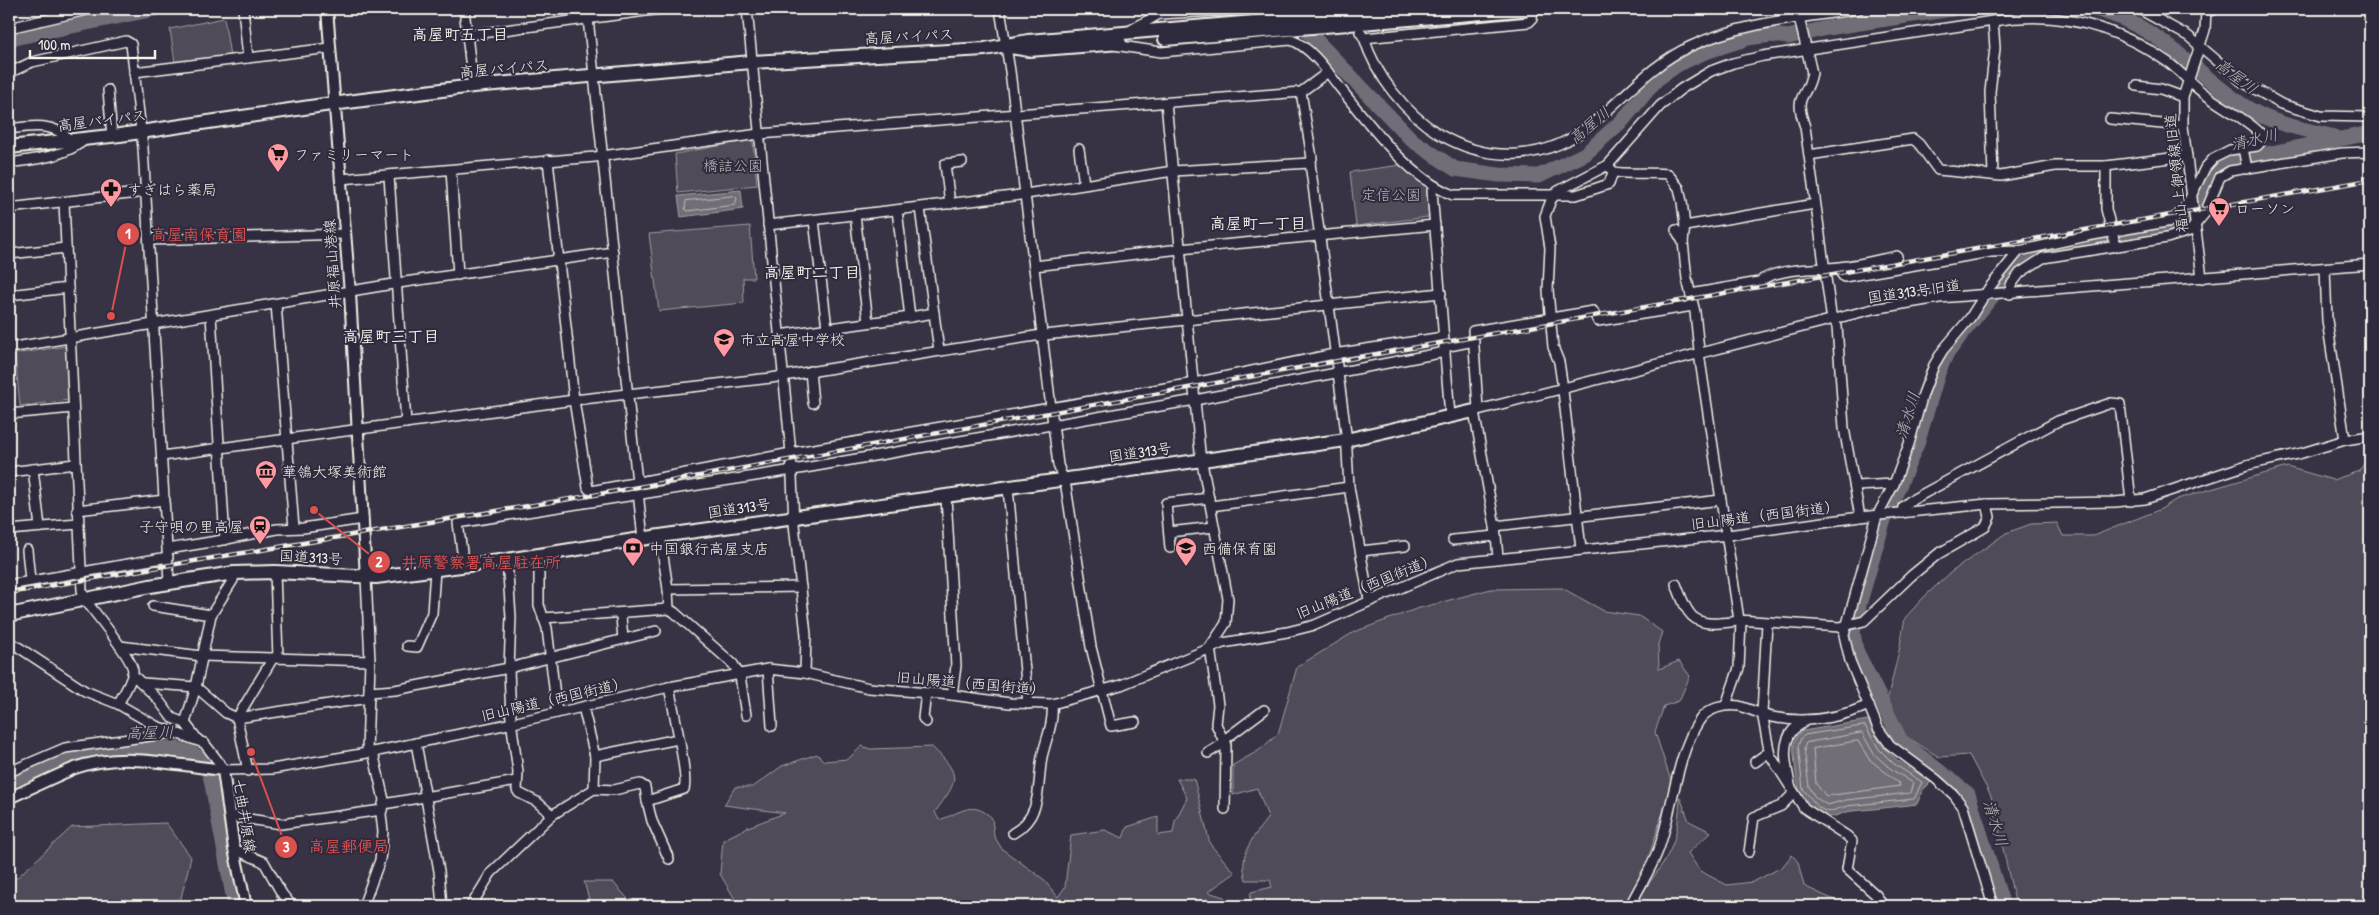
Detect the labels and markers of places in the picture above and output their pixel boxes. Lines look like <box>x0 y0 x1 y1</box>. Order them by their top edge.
supermarket icon: ファミリーマート <box>266 142 290 173</box>
place label: ファミリーマート <box>294 144 414 165</box>
pharmacy icon: すぎはら薬局 <box>99 177 123 208</box>
place label: すぎはら薬局 <box>127 179 217 200</box>
supermarket icon: ローソン <box>2207 196 2231 227</box>
place label: ローソン <box>2235 198 2295 219</box>
callout: 高屋南保育園 <box>116 218 257 249</box>
school or university icon: 市立高屋中学校 <box>712 327 736 358</box>
place label: 市立高屋中学校 <box>740 329 845 350</box>
museum icon: 華鴒大塚美術館 <box>254 459 278 490</box>
place label: 華鴒大塚美術館 <box>282 461 387 482</box>
station icon: 子守唄の里高屋 <box>248 514 272 545</box>
place label: 子守唄の里高屋 <box>139 516 244 537</box>
bank icon: 中国銀行高屋支店 <box>621 536 645 567</box>
school or university icon: 西備保育園 <box>1174 536 1198 567</box>
place label: 中国銀行高屋支店 <box>649 538 769 559</box>
place label: 西備保育園 <box>1202 538 1277 559</box>
callout: 井原警察署高屋駐在所 <box>366 546 571 577</box>
callout: 高屋郵便局 <box>274 831 399 862</box>

